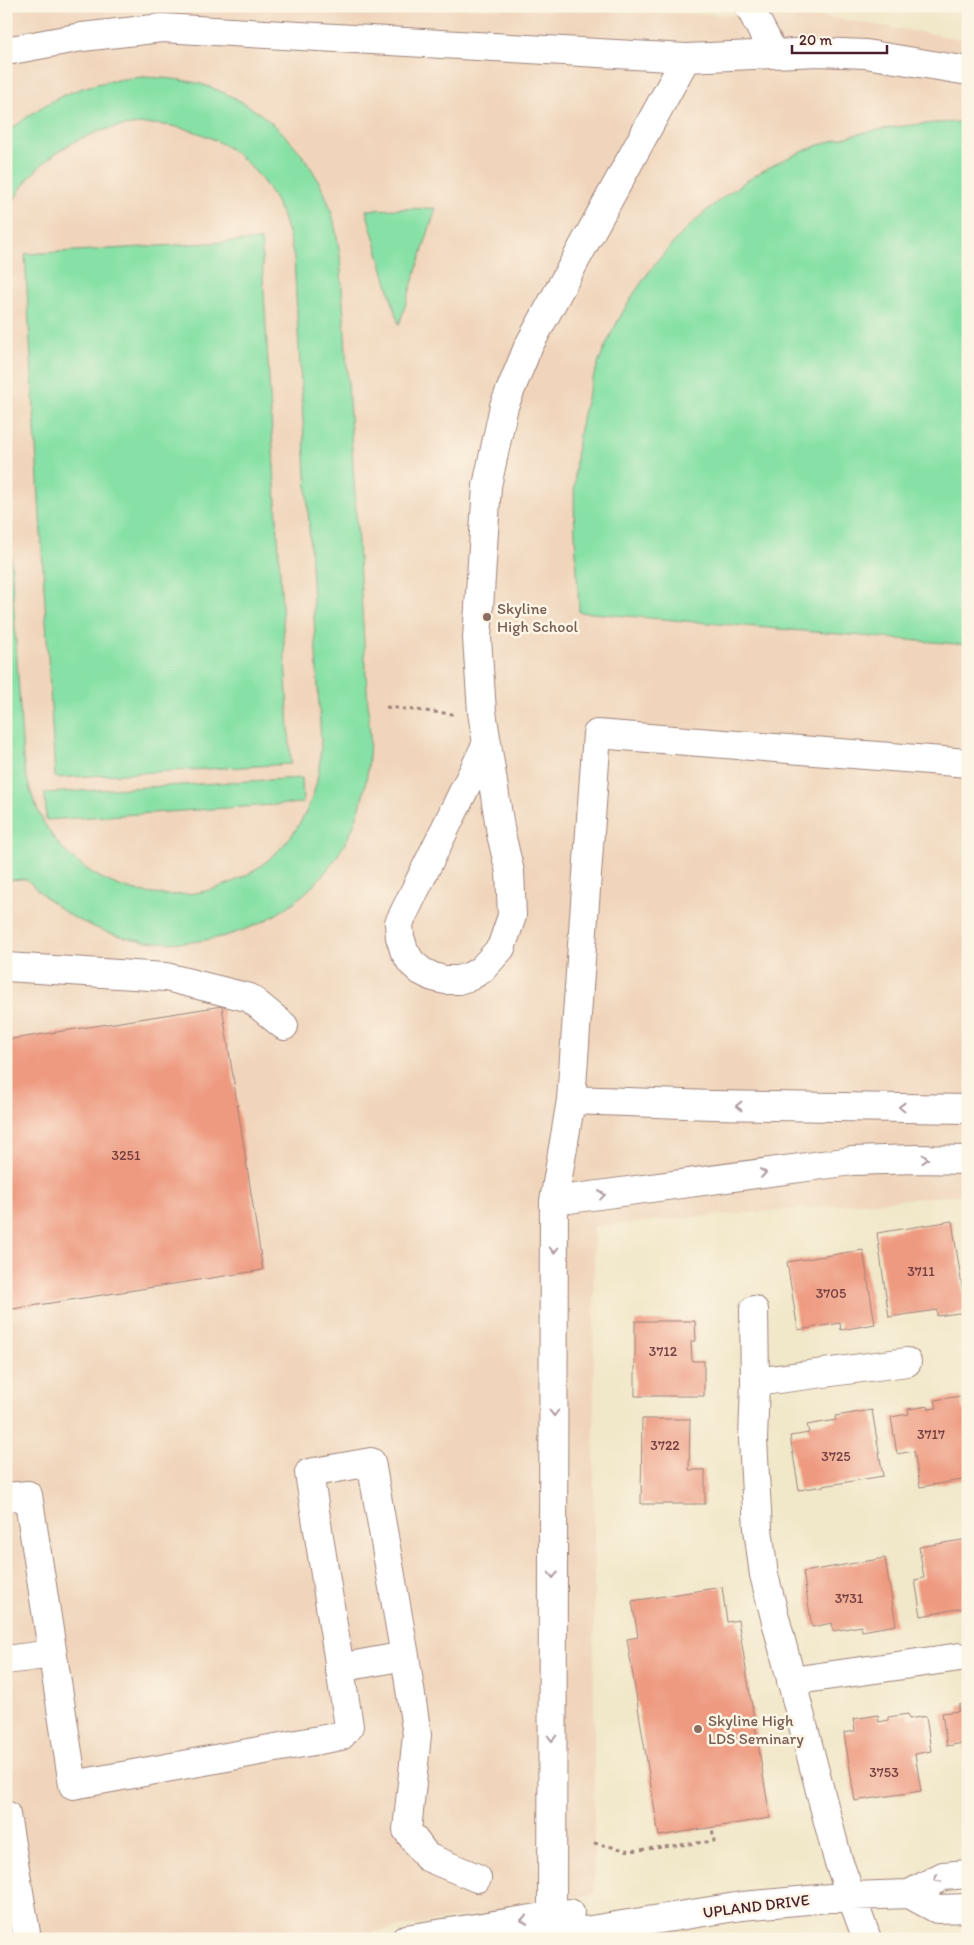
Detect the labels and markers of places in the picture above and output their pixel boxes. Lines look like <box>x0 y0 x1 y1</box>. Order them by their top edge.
place label: Skyline High School <box>497 599 579 636</box>
marker: Skyline High School <box>481 611 493 623</box>
place label: Skyline High LDS Seminary <box>708 1711 804 1748</box>
marker: Skyline High LDS Seminary <box>692 1723 704 1735</box>

